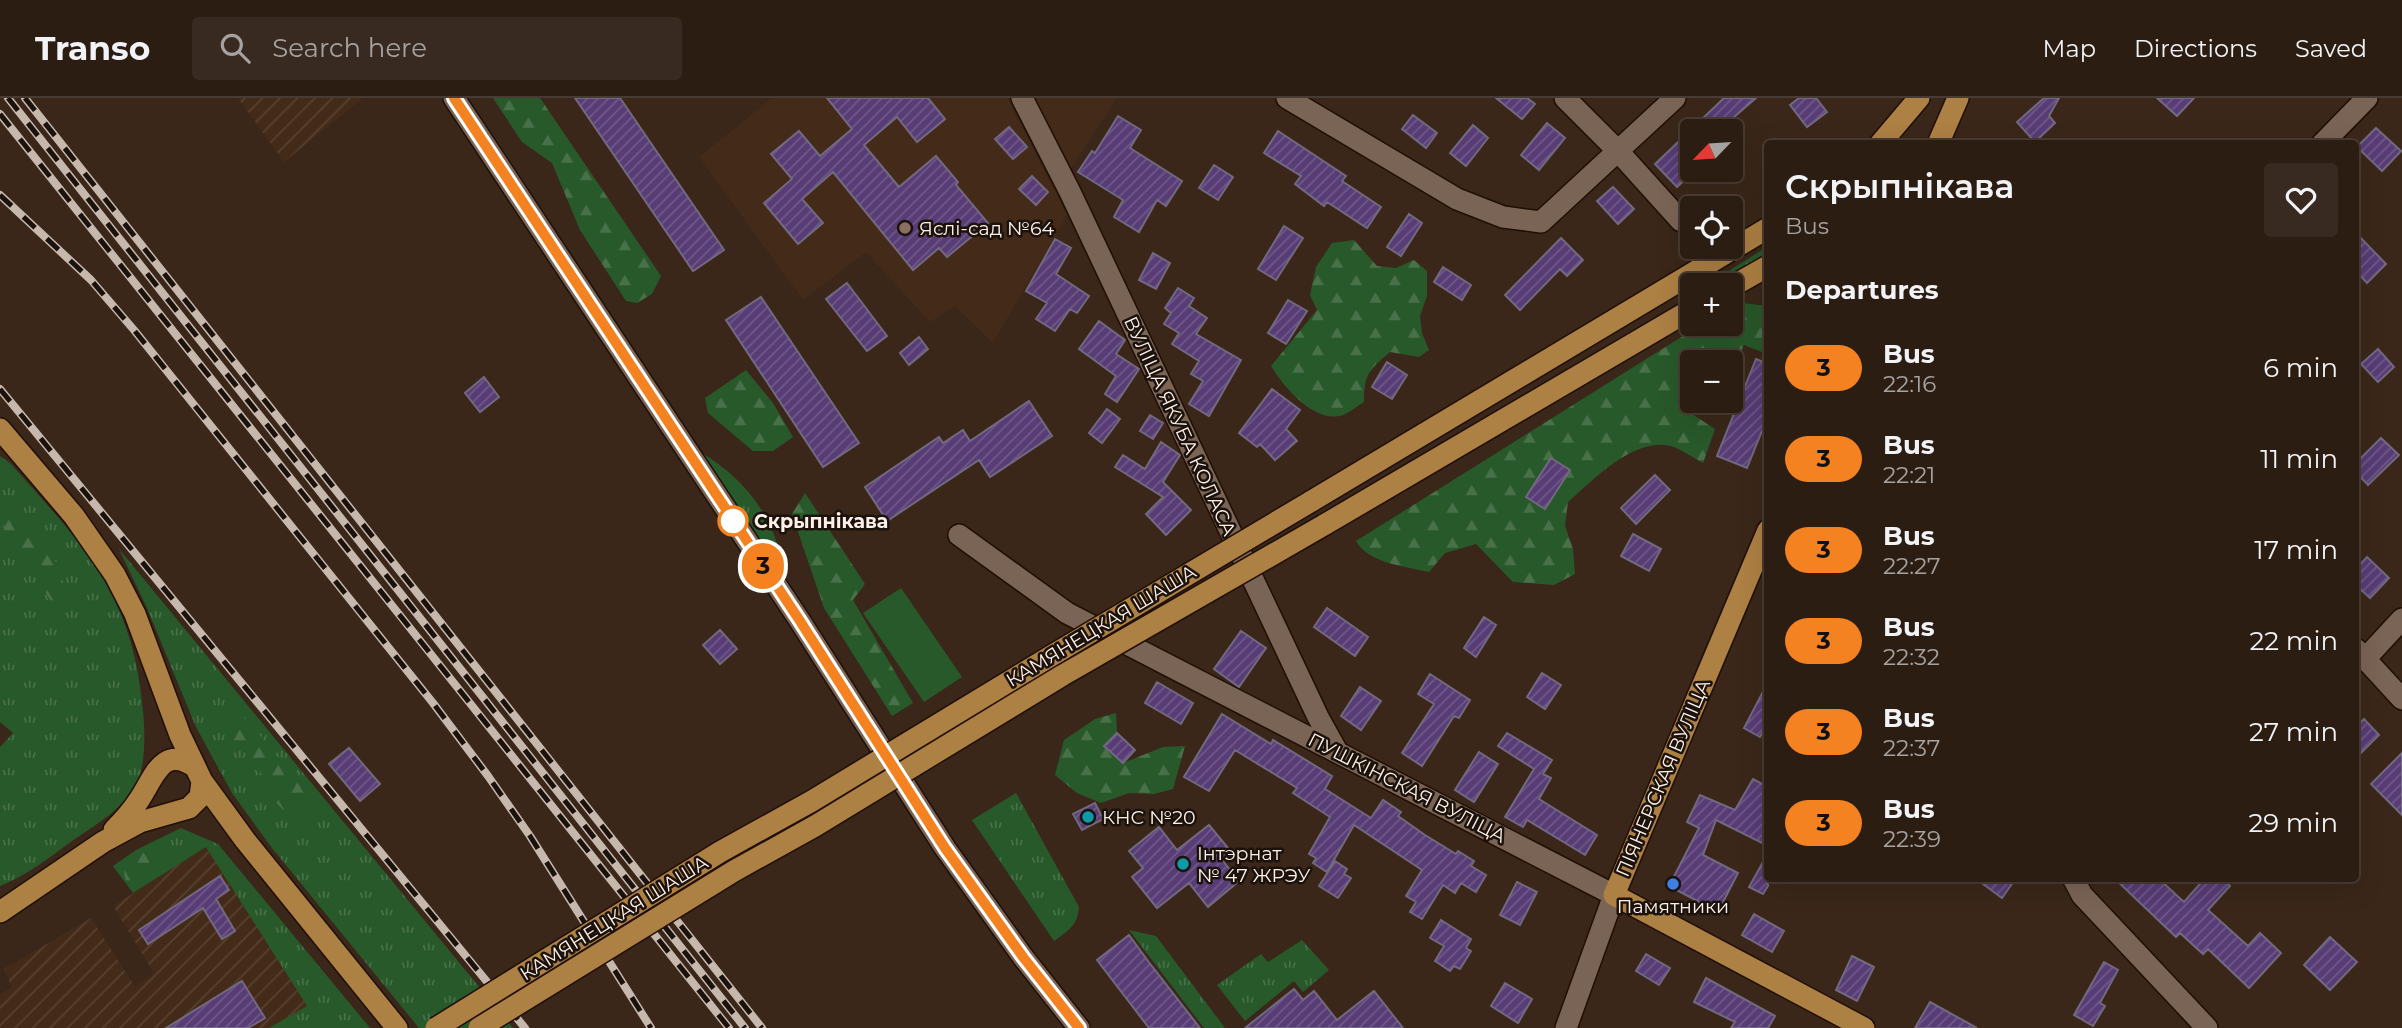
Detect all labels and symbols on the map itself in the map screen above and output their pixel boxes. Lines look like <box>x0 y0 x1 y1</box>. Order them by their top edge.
north arrow <box>1680 119 1743 182</box>
place label: Яслі-сад №64 <box>919 217 1055 240</box>
marker: Яслі-сад №64 <box>897 220 913 236</box>
street label: ВУЛІЦА ЯКУБА КОЛАСА <box>1119 313 1241 539</box>
marker: Скрыпнікава <box>718 506 748 536</box>
place label: Скрыпнікава <box>754 510 888 533</box>
line badge: 3 <box>740 543 786 589</box>
street label: КАМЯНЕЦКАЯ ШАША <box>1002 560 1200 692</box>
street label: ПІЯНЕРСКАЯ ВУЛІЦА <box>1611 676 1715 880</box>
street label: ПУШКІНСКАЯ ВУЛІЦА <box>1304 728 1510 848</box>
place label: КНС №20 <box>1102 806 1196 829</box>
marker: КНС №20 <box>1080 809 1096 825</box>
place label: Інтэрнат № 47 ЖРЭУ <box>1197 842 1310 887</box>
street label: КАМЯНЕЦКАЯ ШАША <box>516 851 712 985</box>
marker: Інтэрнат № 47 ЖРЭУ <box>1175 856 1191 872</box>
marker: Памятники <box>1665 876 1681 892</box>
place label: Памятники <box>1617 895 1729 918</box>

